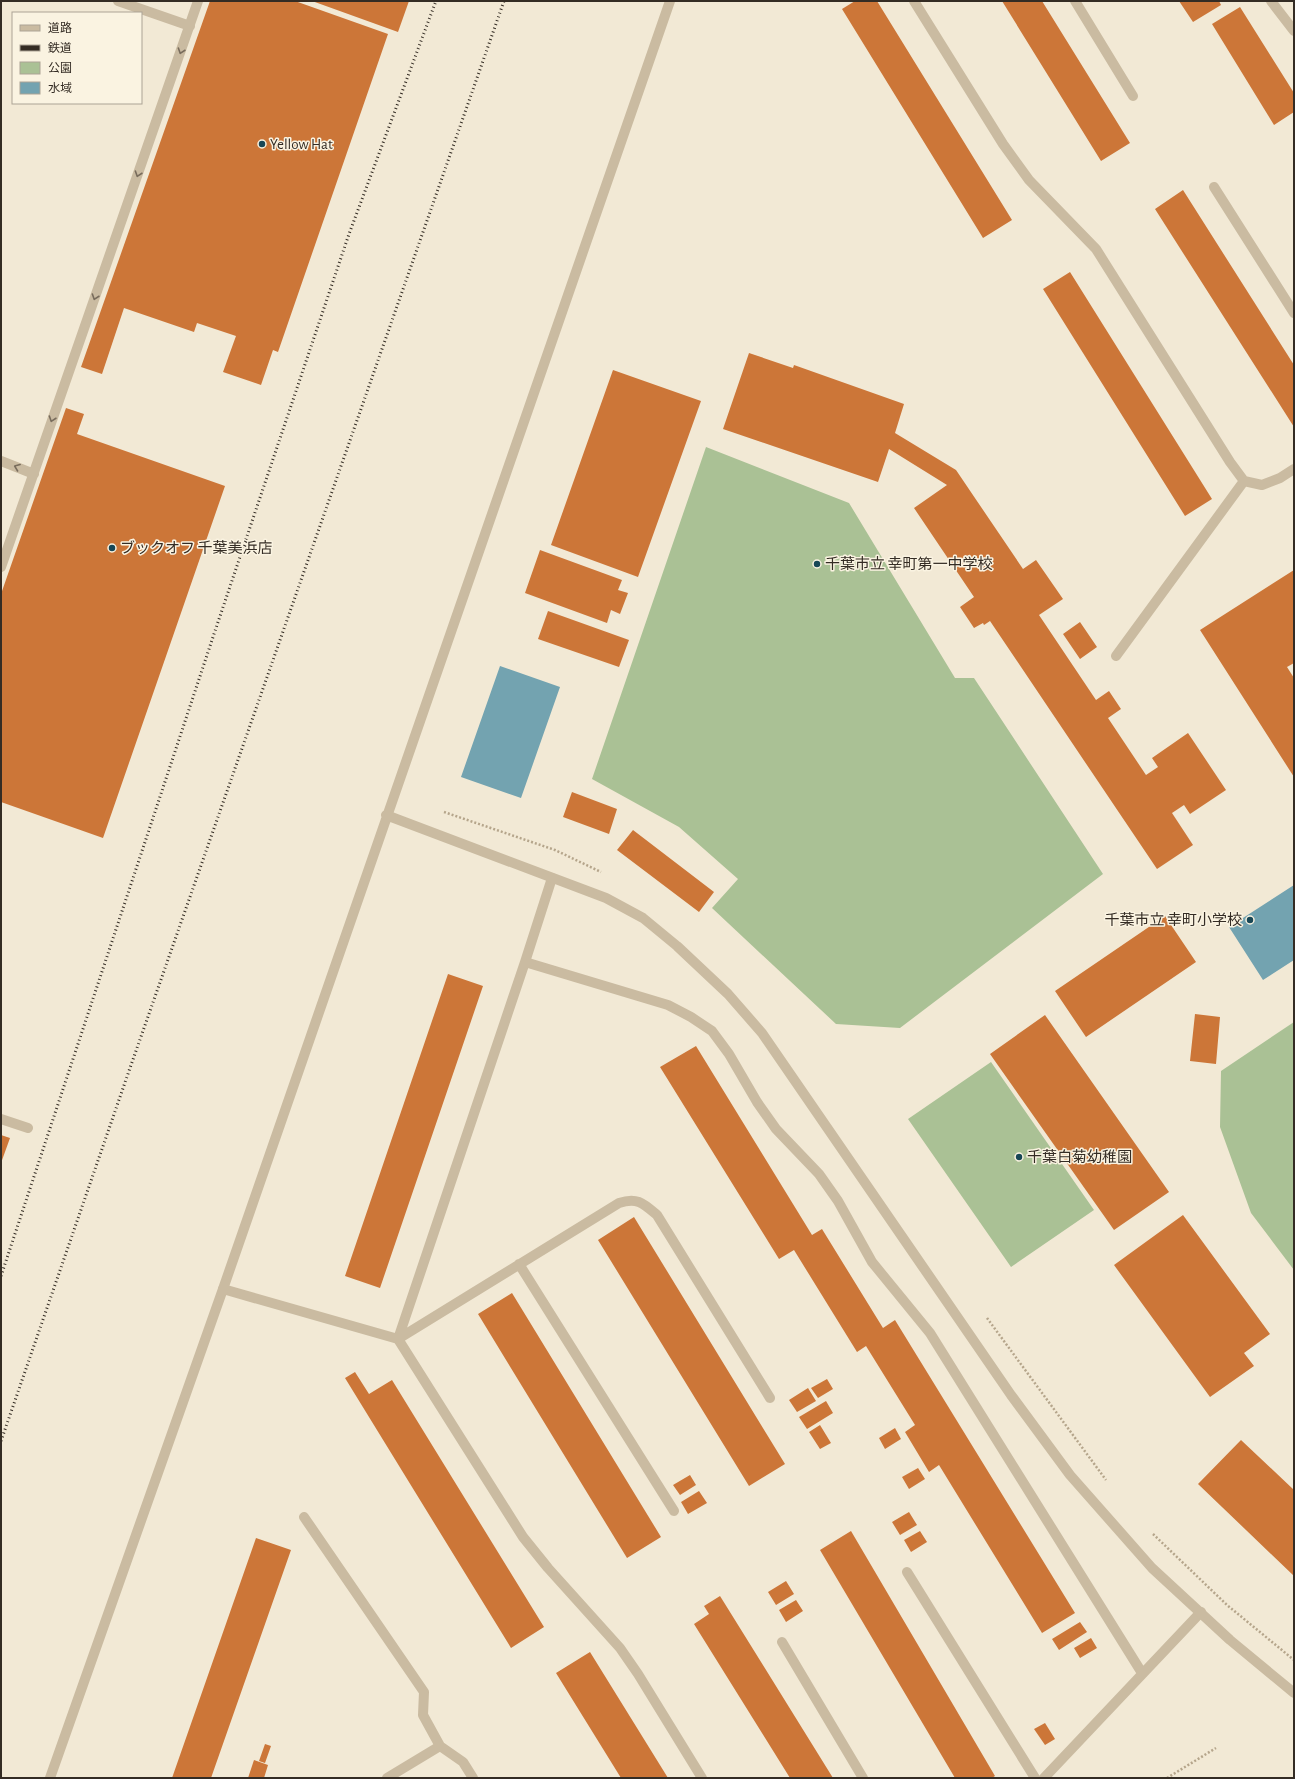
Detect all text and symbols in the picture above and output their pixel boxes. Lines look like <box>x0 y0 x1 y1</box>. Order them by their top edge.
legend <box>12 12 142 104</box>
text: 道路 <box>48 21 72 34</box>
text: 鉄道 <box>48 41 72 54</box>
one-way arrow <box>177 47 185 54</box>
text: 公園 <box>48 62 72 74</box>
text: 水域 <box>48 82 72 94</box>
place label: Yellow Hat <box>270 137 333 152</box>
marker: Yellow Hat <box>257 139 267 149</box>
one-way arrow <box>134 170 142 177</box>
one-way arrow <box>91 293 100 300</box>
one-way arrow <box>49 416 57 423</box>
one-way arrow <box>14 464 21 472</box>
place label: ブックオフ 千葉美浜店 <box>120 540 272 556</box>
marker: ブックオフ 千葉美浜店 <box>107 543 117 553</box>
place label: 千葉市立 幸町第一中学校 <box>825 556 992 572</box>
marker: 千葉市立 幸町第一中学校 <box>812 559 822 569</box>
place label: 千葉市立 幸町小学校 <box>1105 912 1242 928</box>
marker: 千葉市立 幸町小学校 <box>1245 915 1255 925</box>
place label: 千葉白菊幼稚園 <box>1027 1149 1132 1165</box>
marker: 千葉白菊幼稚園 <box>1014 1152 1024 1162</box>

